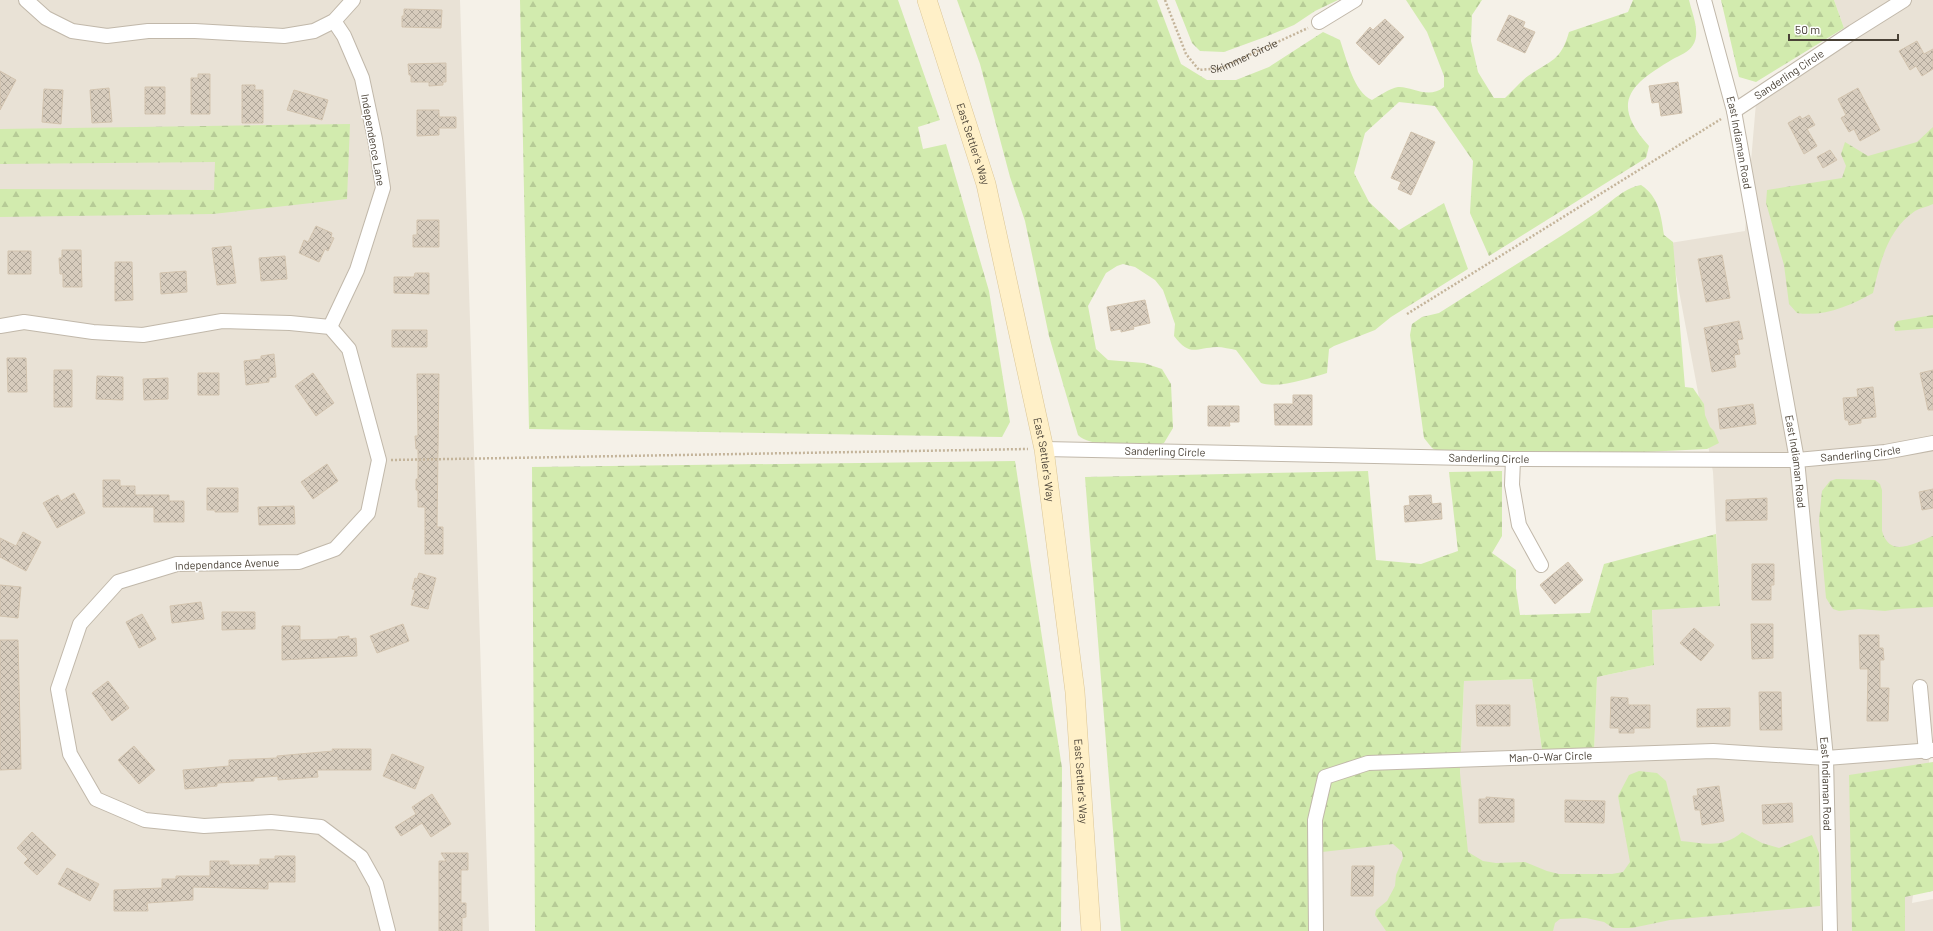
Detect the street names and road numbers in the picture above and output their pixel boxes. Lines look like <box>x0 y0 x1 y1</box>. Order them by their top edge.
street label: Skimmer Circle <box>1209 36 1280 75</box>
street label: Sanderling Circle <box>1751 46 1826 102</box>
street label: Independence Lane <box>359 93 388 187</box>
street label: East Indiaman Road <box>1724 95 1755 190</box>
street label: East Settler's Way <box>954 101 993 186</box>
street label: East Indiaman Road <box>1783 414 1809 509</box>
street label: East Settler's Way <box>1031 416 1058 502</box>
street label: Sanderling Circle <box>1820 442 1902 464</box>
street label: Sanderling Circle <box>1124 444 1206 458</box>
street label: Sanderling Circle <box>1448 451 1529 465</box>
street label: Independance Avenue <box>175 555 280 572</box>
street label: East Indiaman Road <box>1818 736 1835 831</box>
street label: East Settler's Way <box>1072 738 1091 824</box>
street label: Man-O-War Circle <box>1509 748 1593 764</box>

